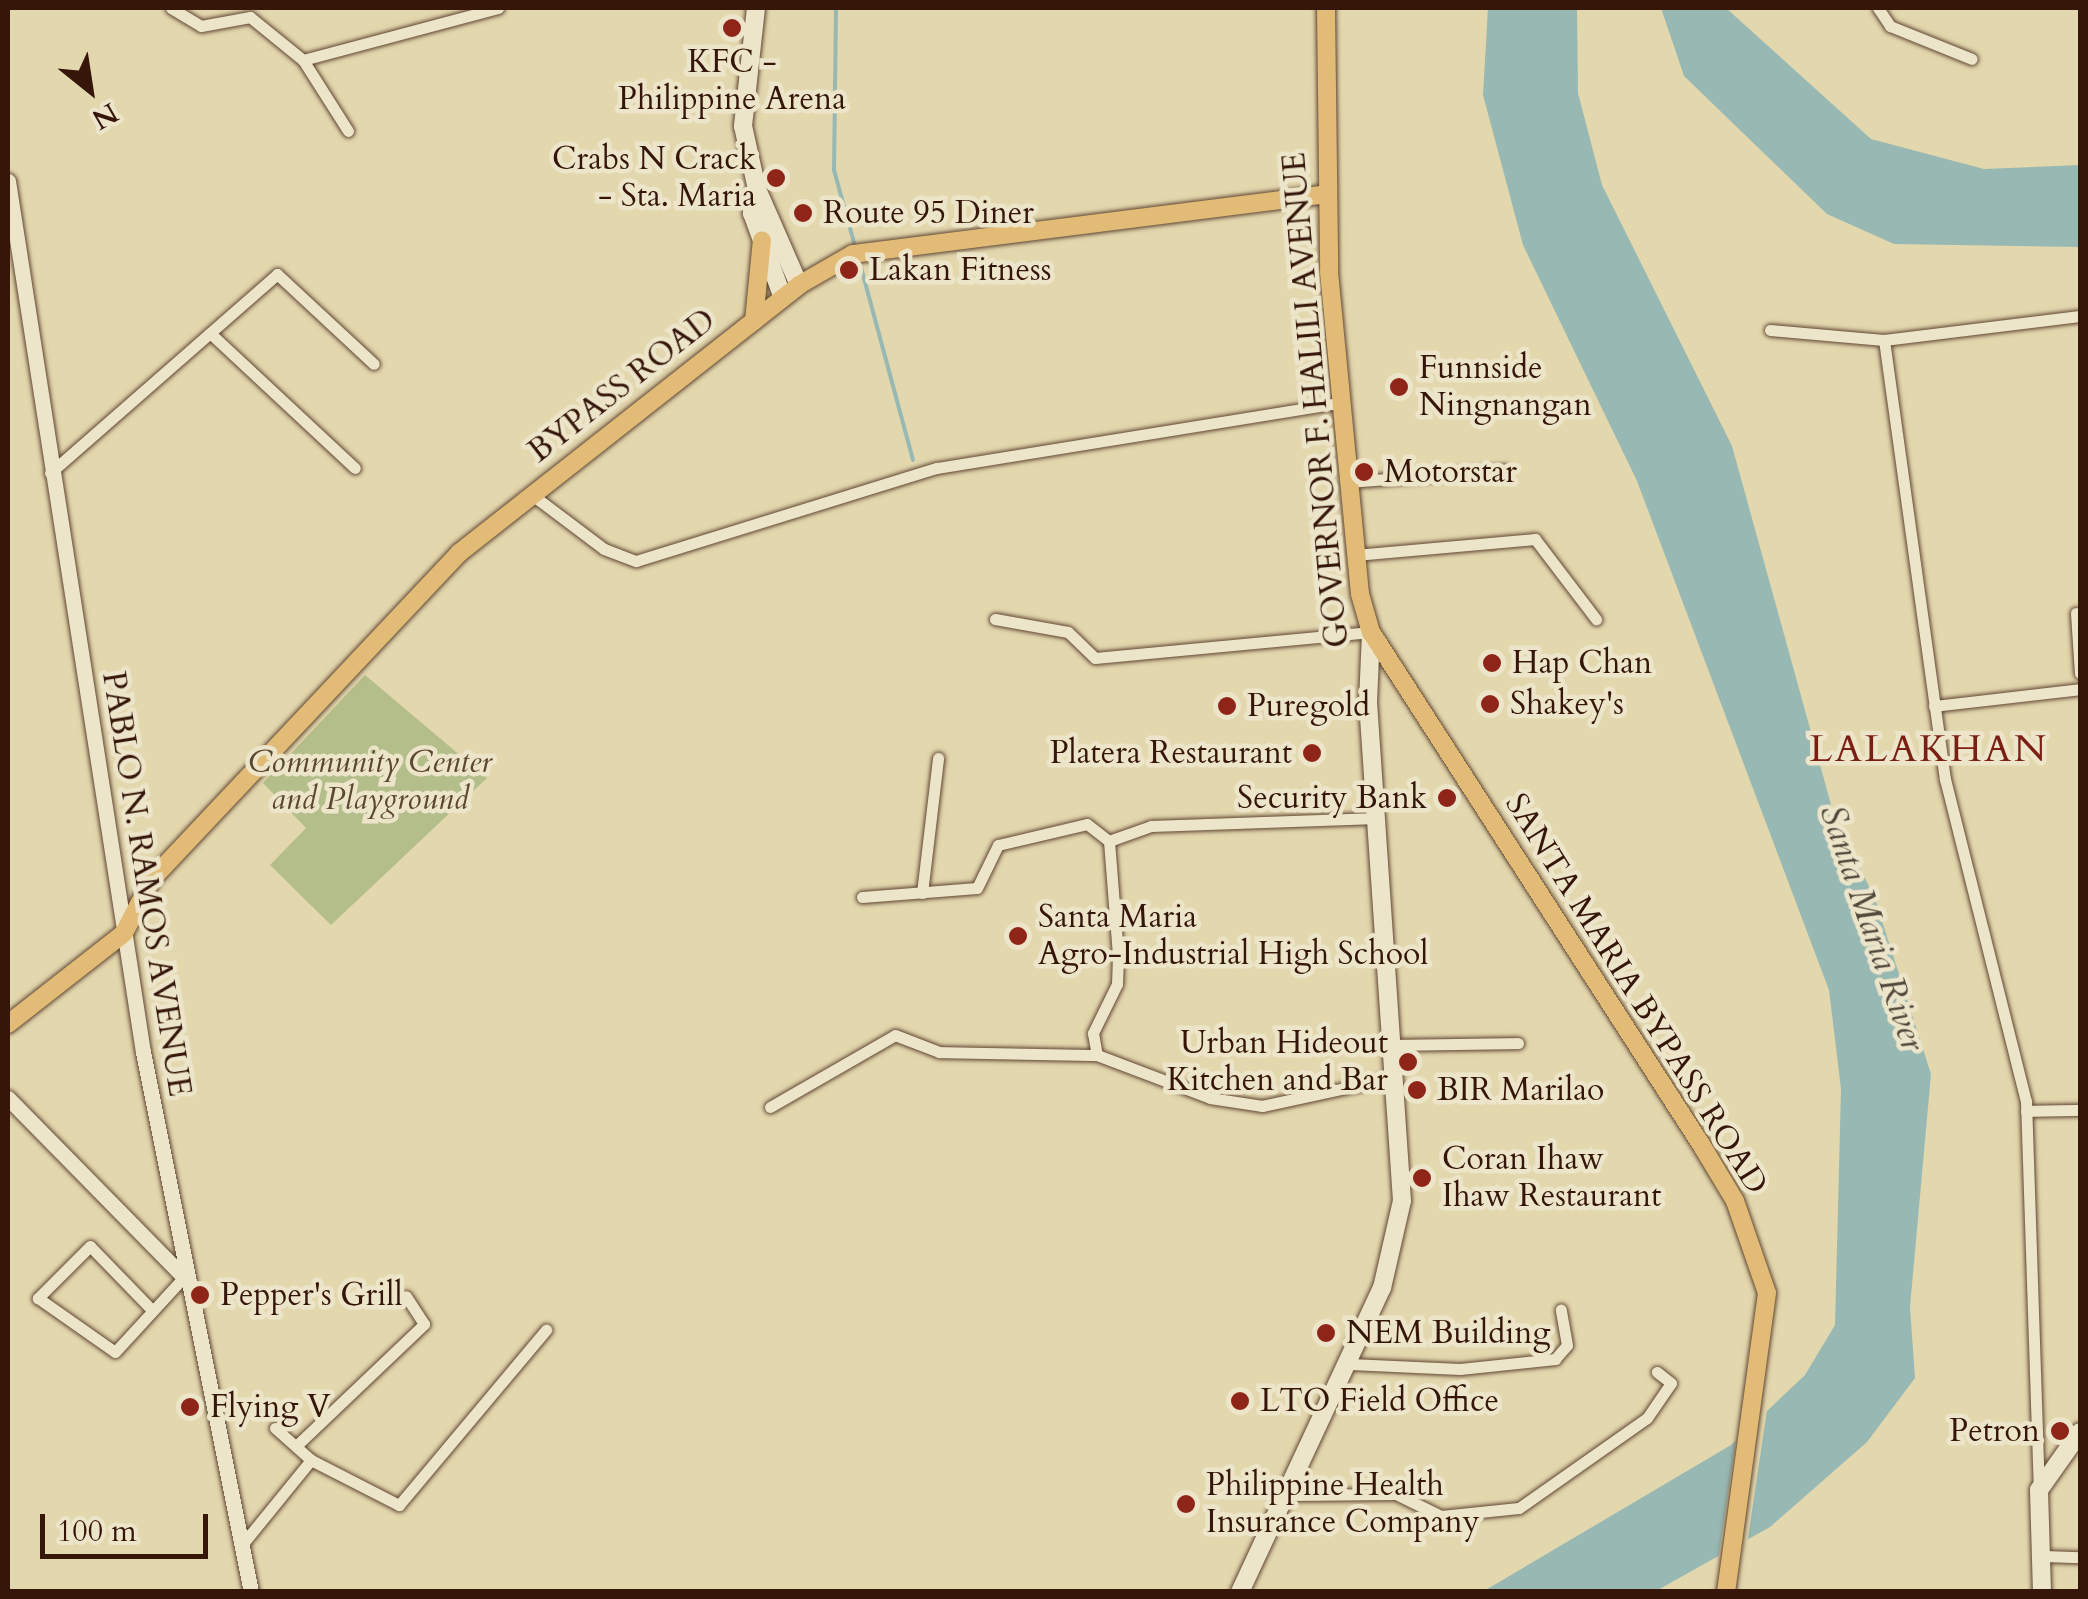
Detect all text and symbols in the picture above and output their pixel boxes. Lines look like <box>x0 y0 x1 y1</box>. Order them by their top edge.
marker: KFC - Philippine Arena <box>721 17 743 39</box>
north arrow <box>40 40 140 140</box>
place label: KFC - Philippine Arena <box>618 44 846 119</box>
text: N <box>85 93 125 139</box>
place label: Crabs N Crack - Sta. Maria <box>552 141 756 216</box>
street label: GOVERNOR F. HALILI AVENUE <box>1275 151 1357 649</box>
marker: Crabs N Crack - Sta. Maria <box>765 167 787 189</box>
place label: Route 95 Diner <box>823 194 1034 232</box>
marker: Route 95 Diner <box>792 202 814 224</box>
place label: Lakan Fitness <box>869 251 1051 289</box>
marker: Lakan Fitness <box>838 259 860 281</box>
street label: BYPASS ROAD <box>521 301 723 471</box>
place label: Funnside Ningnangan <box>1419 350 1592 425</box>
marker: Funnside Ningnangan <box>1388 376 1410 398</box>
place label: Motorstar <box>1384 453 1517 491</box>
marker: Motorstar <box>1353 461 1375 483</box>
place label: Hap Chan <box>1512 644 1652 682</box>
marker: Hap Chan <box>1481 652 1503 674</box>
street label: PABLO N. RAMOS AVENUE <box>93 669 199 1099</box>
place label: Shakey's <box>1510 685 1624 723</box>
place label: Puregold <box>1247 687 1370 725</box>
marker: Shakey's <box>1479 693 1501 715</box>
marker: Puregold <box>1216 695 1238 717</box>
district label: LALAKHAN <box>1809 727 2049 773</box>
place label: Platera Restaurant <box>1050 734 1292 772</box>
marker: Platera Restaurant <box>1301 742 1323 764</box>
park label: Community Center and Playground <box>248 744 492 819</box>
place label: Security Bank <box>1237 779 1427 817</box>
marker: Security Bank <box>1436 787 1458 809</box>
street label: SANTA MARIA BYPASS ROAD <box>1497 787 1775 1201</box>
water label: Santa Maria River <box>1810 800 1934 1056</box>
place label: Santa Maria Agro-Industrial High School <box>1038 899 1428 974</box>
marker: Santa Maria Agro-Industrial High School <box>1007 925 1029 947</box>
place label: Urban Hideout Kitchen and Bar <box>1167 1025 1388 1100</box>
marker: Urban Hideout Kitchen and Bar <box>1397 1051 1419 1073</box>
place label: BIR Marilao <box>1437 1071 1604 1109</box>
marker: BIR Marilao <box>1406 1079 1428 1101</box>
place label: Coran Ihaw Ihaw Restaurant <box>1442 1141 1661 1216</box>
marker: Coran Ihaw Ihaw Restaurant <box>1411 1167 1433 1189</box>
place label: Pepper's Grill <box>220 1276 403 1314</box>
marker: Pepper's Grill <box>189 1284 211 1306</box>
place label: NEM Building <box>1346 1314 1550 1352</box>
marker: NEM Building <box>1315 1322 1337 1344</box>
place label: LTO Field Office <box>1260 1382 1499 1420</box>
place label: Flying V <box>210 1388 331 1426</box>
marker: LTO Field Office <box>1229 1390 1251 1412</box>
marker: Flying V <box>179 1396 201 1418</box>
place label: Petron <box>1949 1412 2040 1450</box>
marker: Petron <box>2049 1420 2071 1442</box>
place label: Philippine Health Insurance Company <box>1206 1467 1480 1542</box>
marker: Philippine Health Insurance Company <box>1175 1493 1197 1515</box>
scale bar <box>45 1494 212 1556</box>
text: 100 m <box>57 1511 137 1552</box>

